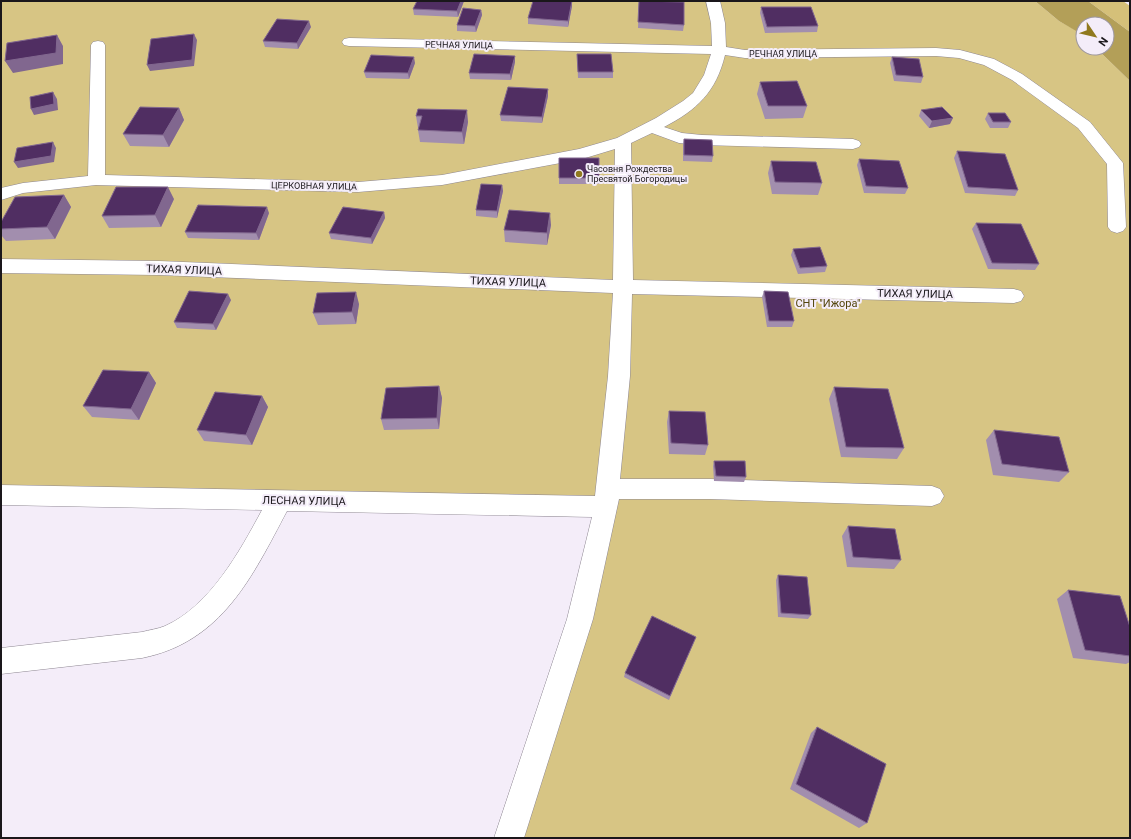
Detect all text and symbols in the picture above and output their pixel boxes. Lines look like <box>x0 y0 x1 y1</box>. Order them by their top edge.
north arrow <box>1075 16 1115 56</box>
text: N <box>1095 35 1110 49</box>
street label: РЕЧНАЯ УЛИЦА <box>425 39 493 51</box>
street label: РЕЧНАЯ УЛИЦА <box>749 49 817 59</box>
place label: Часовня Рождества Пресвятой Богородицы <box>587 164 687 184</box>
marker: Часовня Рождества Пресвятой Богородицы <box>574 169 584 179</box>
street label: ЦЕРКОВНАЯ УЛИЦА <box>271 180 357 192</box>
street label: ТИХАЯ УЛИЦА <box>146 262 223 278</box>
street label: ТИХАЯ УЛИЦА <box>470 274 547 290</box>
street label: ТИХАЯ УЛИЦА <box>877 287 954 301</box>
park label: СНТ "Ижора" <box>795 297 861 310</box>
street label: ЛЕСНАЯ УЛИЦА <box>262 494 347 508</box>

